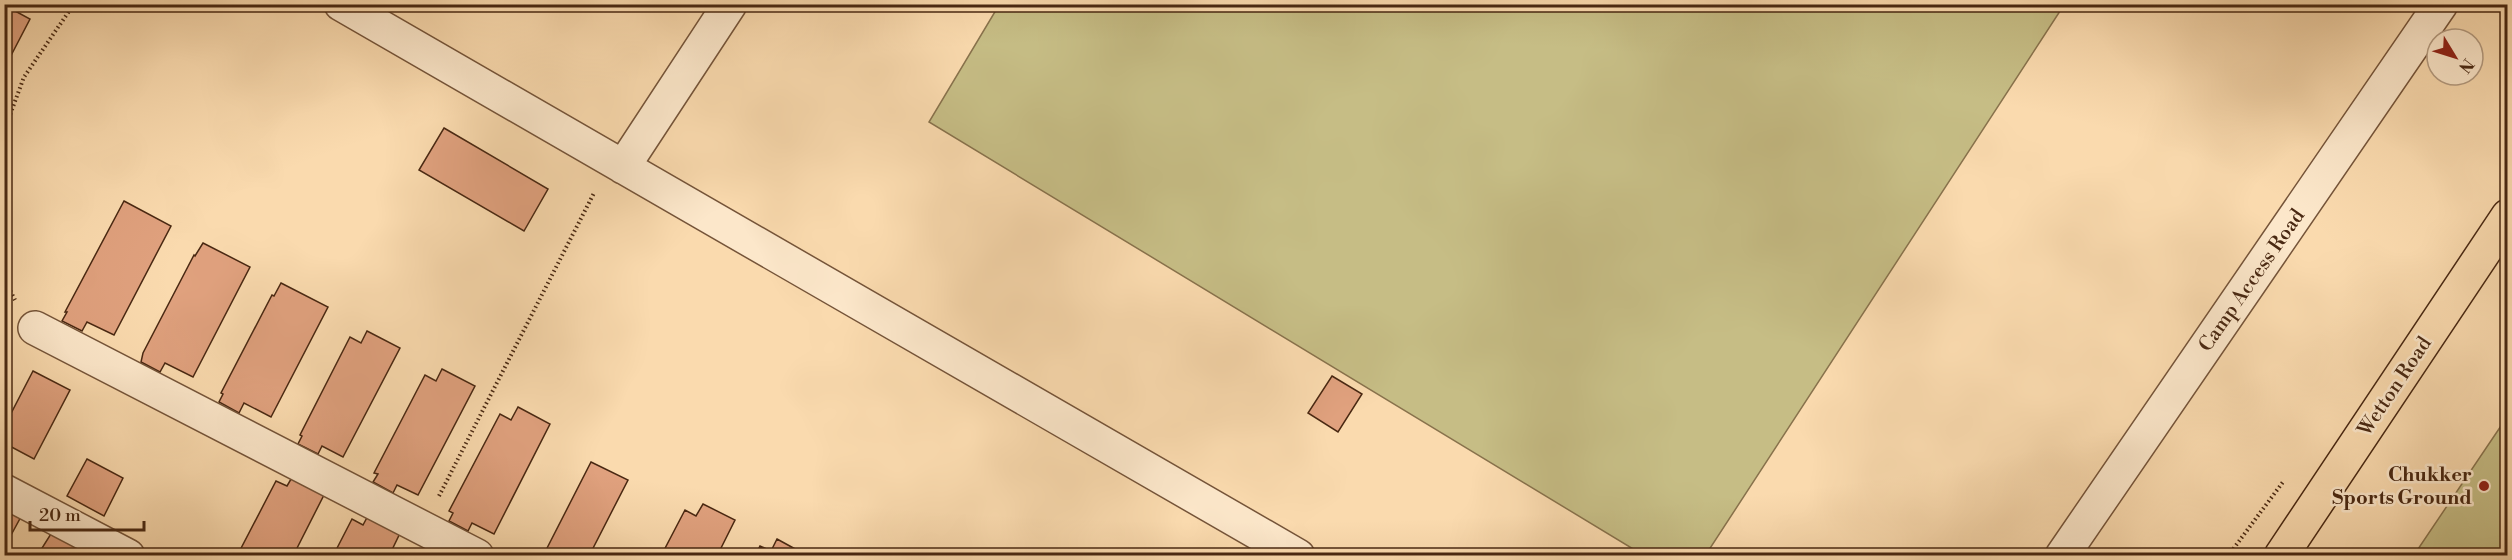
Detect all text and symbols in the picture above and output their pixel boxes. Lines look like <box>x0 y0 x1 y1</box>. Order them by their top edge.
north arrow <box>2425 27 2485 87</box>
text: N <box>2454 54 2478 77</box>
street label: Camp Access Road <box>2194 204 2311 357</box>
street label: Wetton Road <box>2352 332 2438 442</box>
place label: Chukker Sports Ground <box>2332 463 2472 511</box>
marker: Chukker Sports Ground <box>2477 479 2491 493</box>
scale bar <box>30 494 144 532</box>
text: 20 m <box>39 504 81 527</box>

